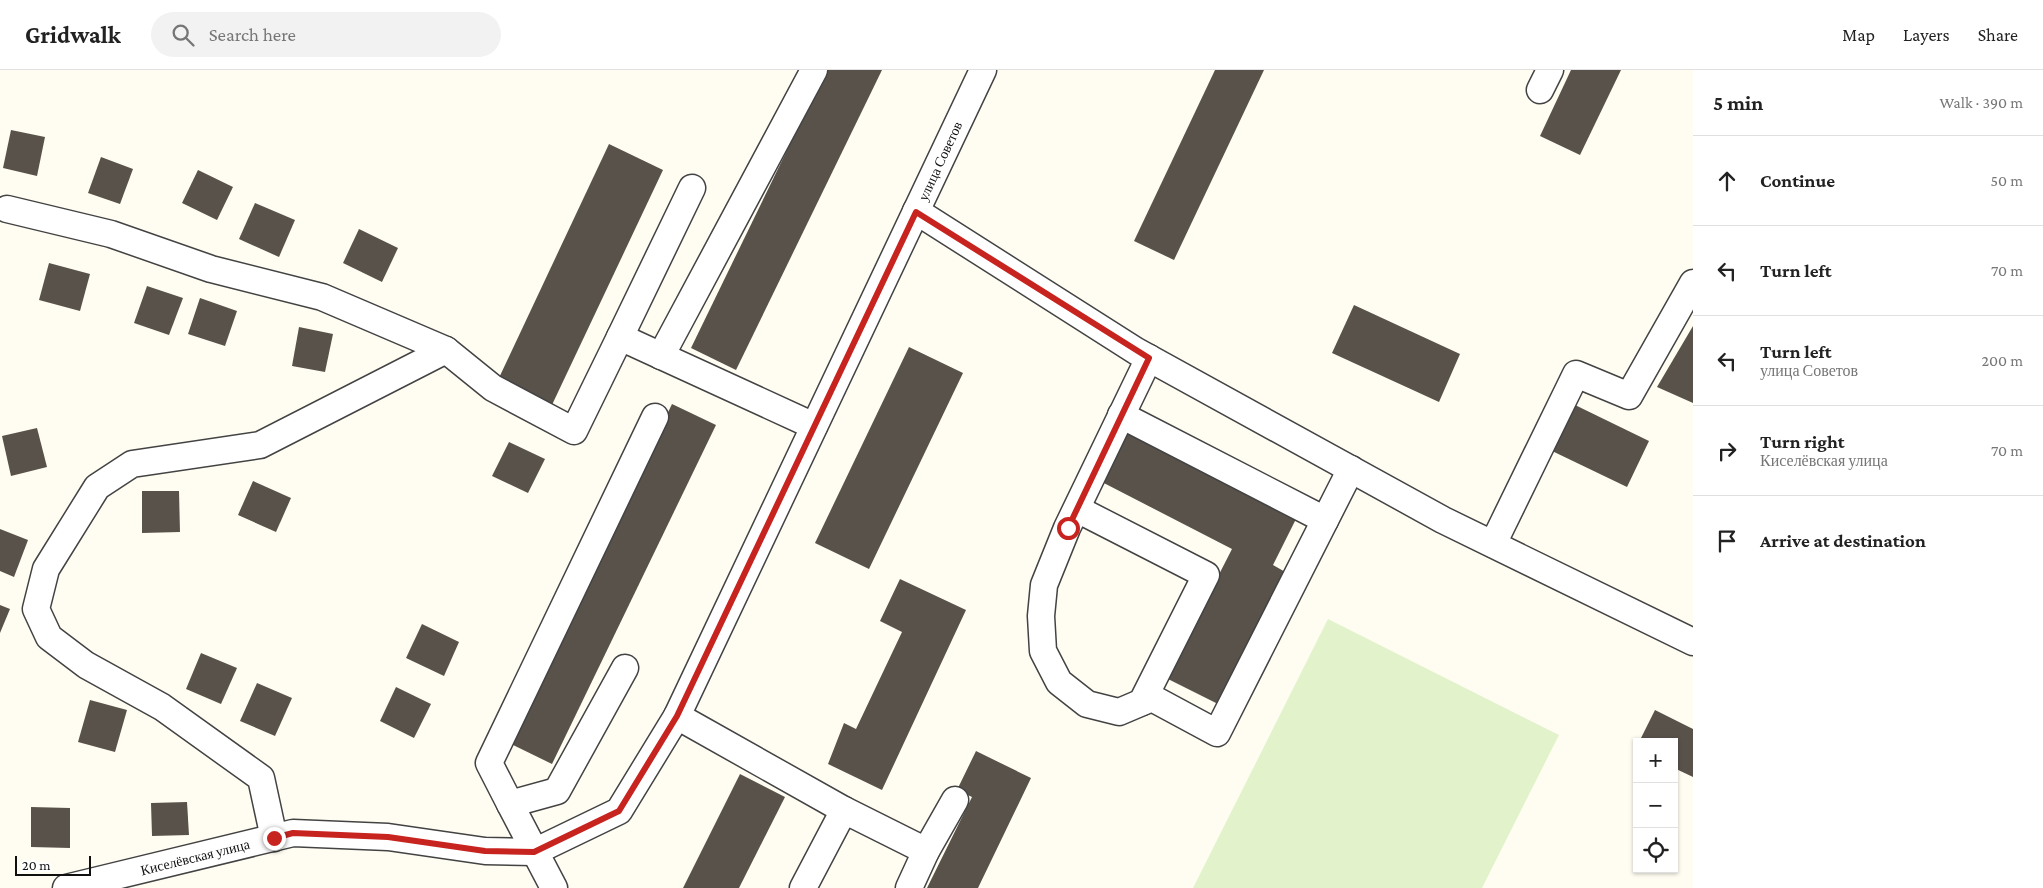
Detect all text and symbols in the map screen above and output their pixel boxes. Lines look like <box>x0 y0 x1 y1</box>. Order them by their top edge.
search box <box>151 12 501 57</box>
text: Gridwalk <box>25 21 121 48</box>
icon: search <box>169 21 197 49</box>
text: Search here <box>209 24 296 45</box>
text: Map <box>1842 25 1875 45</box>
text: Layers <box>1903 25 1950 45</box>
text: Share <box>1978 25 2018 45</box>
text: 5 min <box>1713 91 1763 115</box>
text: Walk · 390 m <box>1939 94 2023 111</box>
street label: улица Советов <box>915 118 966 203</box>
icon: ahead <box>1713 167 1741 195</box>
text: Continue <box>1760 170 1835 191</box>
text: 50 m <box>1991 172 2023 189</box>
icon: left <box>1713 257 1741 285</box>
text: Turn left <box>1760 260 1832 281</box>
text: 70 m <box>1991 262 2023 279</box>
text: Turn left <box>1760 341 1832 362</box>
icon: left <box>1713 347 1741 375</box>
text: 200 m <box>1981 352 2023 369</box>
text: улица Советов <box>1760 362 1858 379</box>
text: Turn right <box>1760 431 1845 452</box>
icon: right <box>1713 437 1741 465</box>
text: 70 m <box>1991 442 2023 459</box>
text: Киселёвская улица <box>1760 452 1888 469</box>
route start <box>1057 517 1080 540</box>
icon: arrive <box>1713 527 1741 555</box>
text: Arrive at destination <box>1760 530 1926 551</box>
map controls <box>1633 738 1678 873</box>
button: + <box>1633 738 1678 783</box>
button: − <box>1633 783 1678 828</box>
route end <box>263 827 286 850</box>
button: locate <box>1633 828 1678 873</box>
street label: Киселёвская улица <box>139 836 252 878</box>
scale bar <box>15 853 91 876</box>
text: 20 m <box>22 857 50 873</box>

